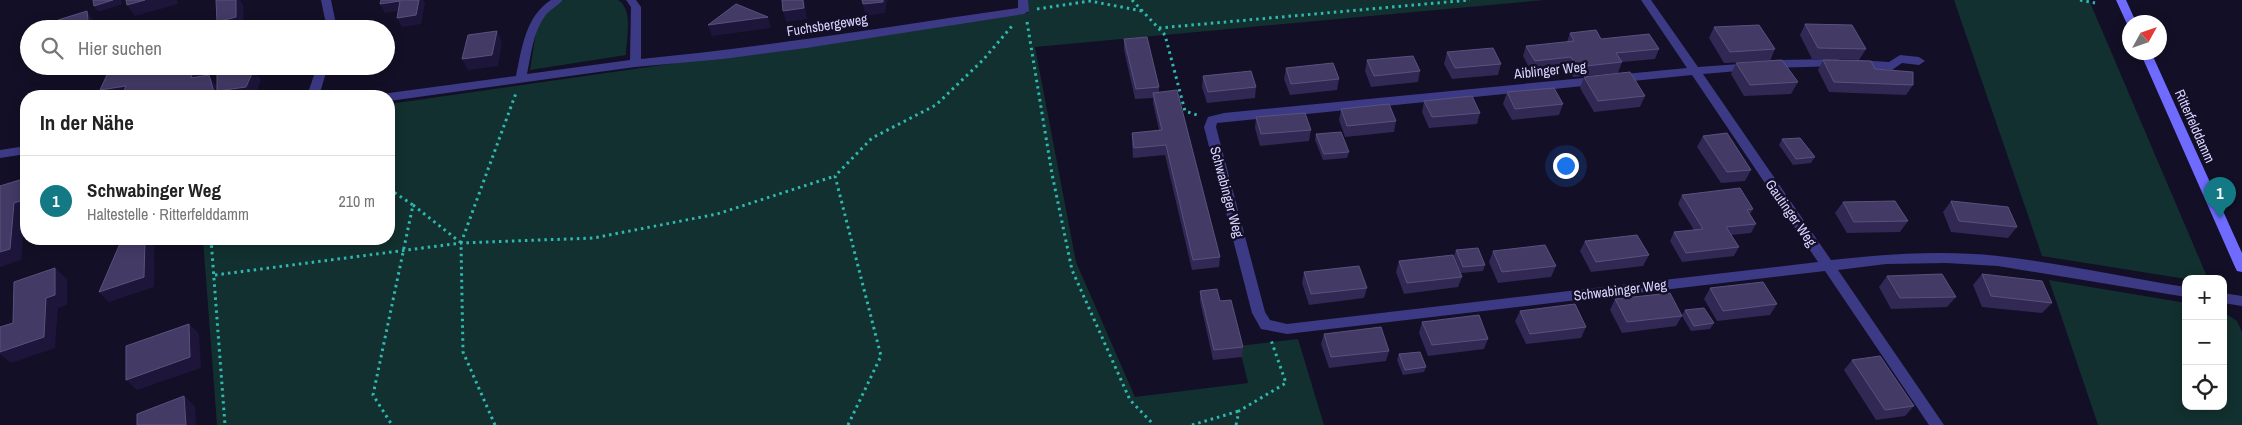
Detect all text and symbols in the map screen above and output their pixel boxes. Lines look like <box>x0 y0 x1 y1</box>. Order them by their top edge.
street label: Fuchsbergeweg <box>785 10 869 40</box>
north arrow <box>2122 15 2167 60</box>
search box <box>20 20 395 75</box>
icon: search <box>38 34 66 62</box>
text: Hier suchen <box>78 35 162 61</box>
street label: Aiblinger Weg <box>1512 57 1588 83</box>
street label: Ritterfelddamm <box>2171 86 2219 166</box>
text: In der Nähe <box>40 108 134 137</box>
street label: Schwabinger Weg <box>1206 144 1248 240</box>
your location <box>1553 153 1579 179</box>
street label: Gautinger Weg <box>1761 176 1821 250</box>
text: Schwabinger Weg <box>87 177 221 203</box>
pin: 1 <box>2204 177 2236 218</box>
text: 1 <box>52 190 60 212</box>
text: 210 m <box>339 190 375 212</box>
text: Haltestelle · Ritterfelddamm <box>87 203 249 225</box>
street label: Schwabinger Weg <box>1572 275 1668 305</box>
map controls <box>2182 275 2227 410</box>
button: + <box>2182 275 2227 320</box>
button: − <box>2182 320 2227 365</box>
button: locate <box>2182 365 2227 410</box>

